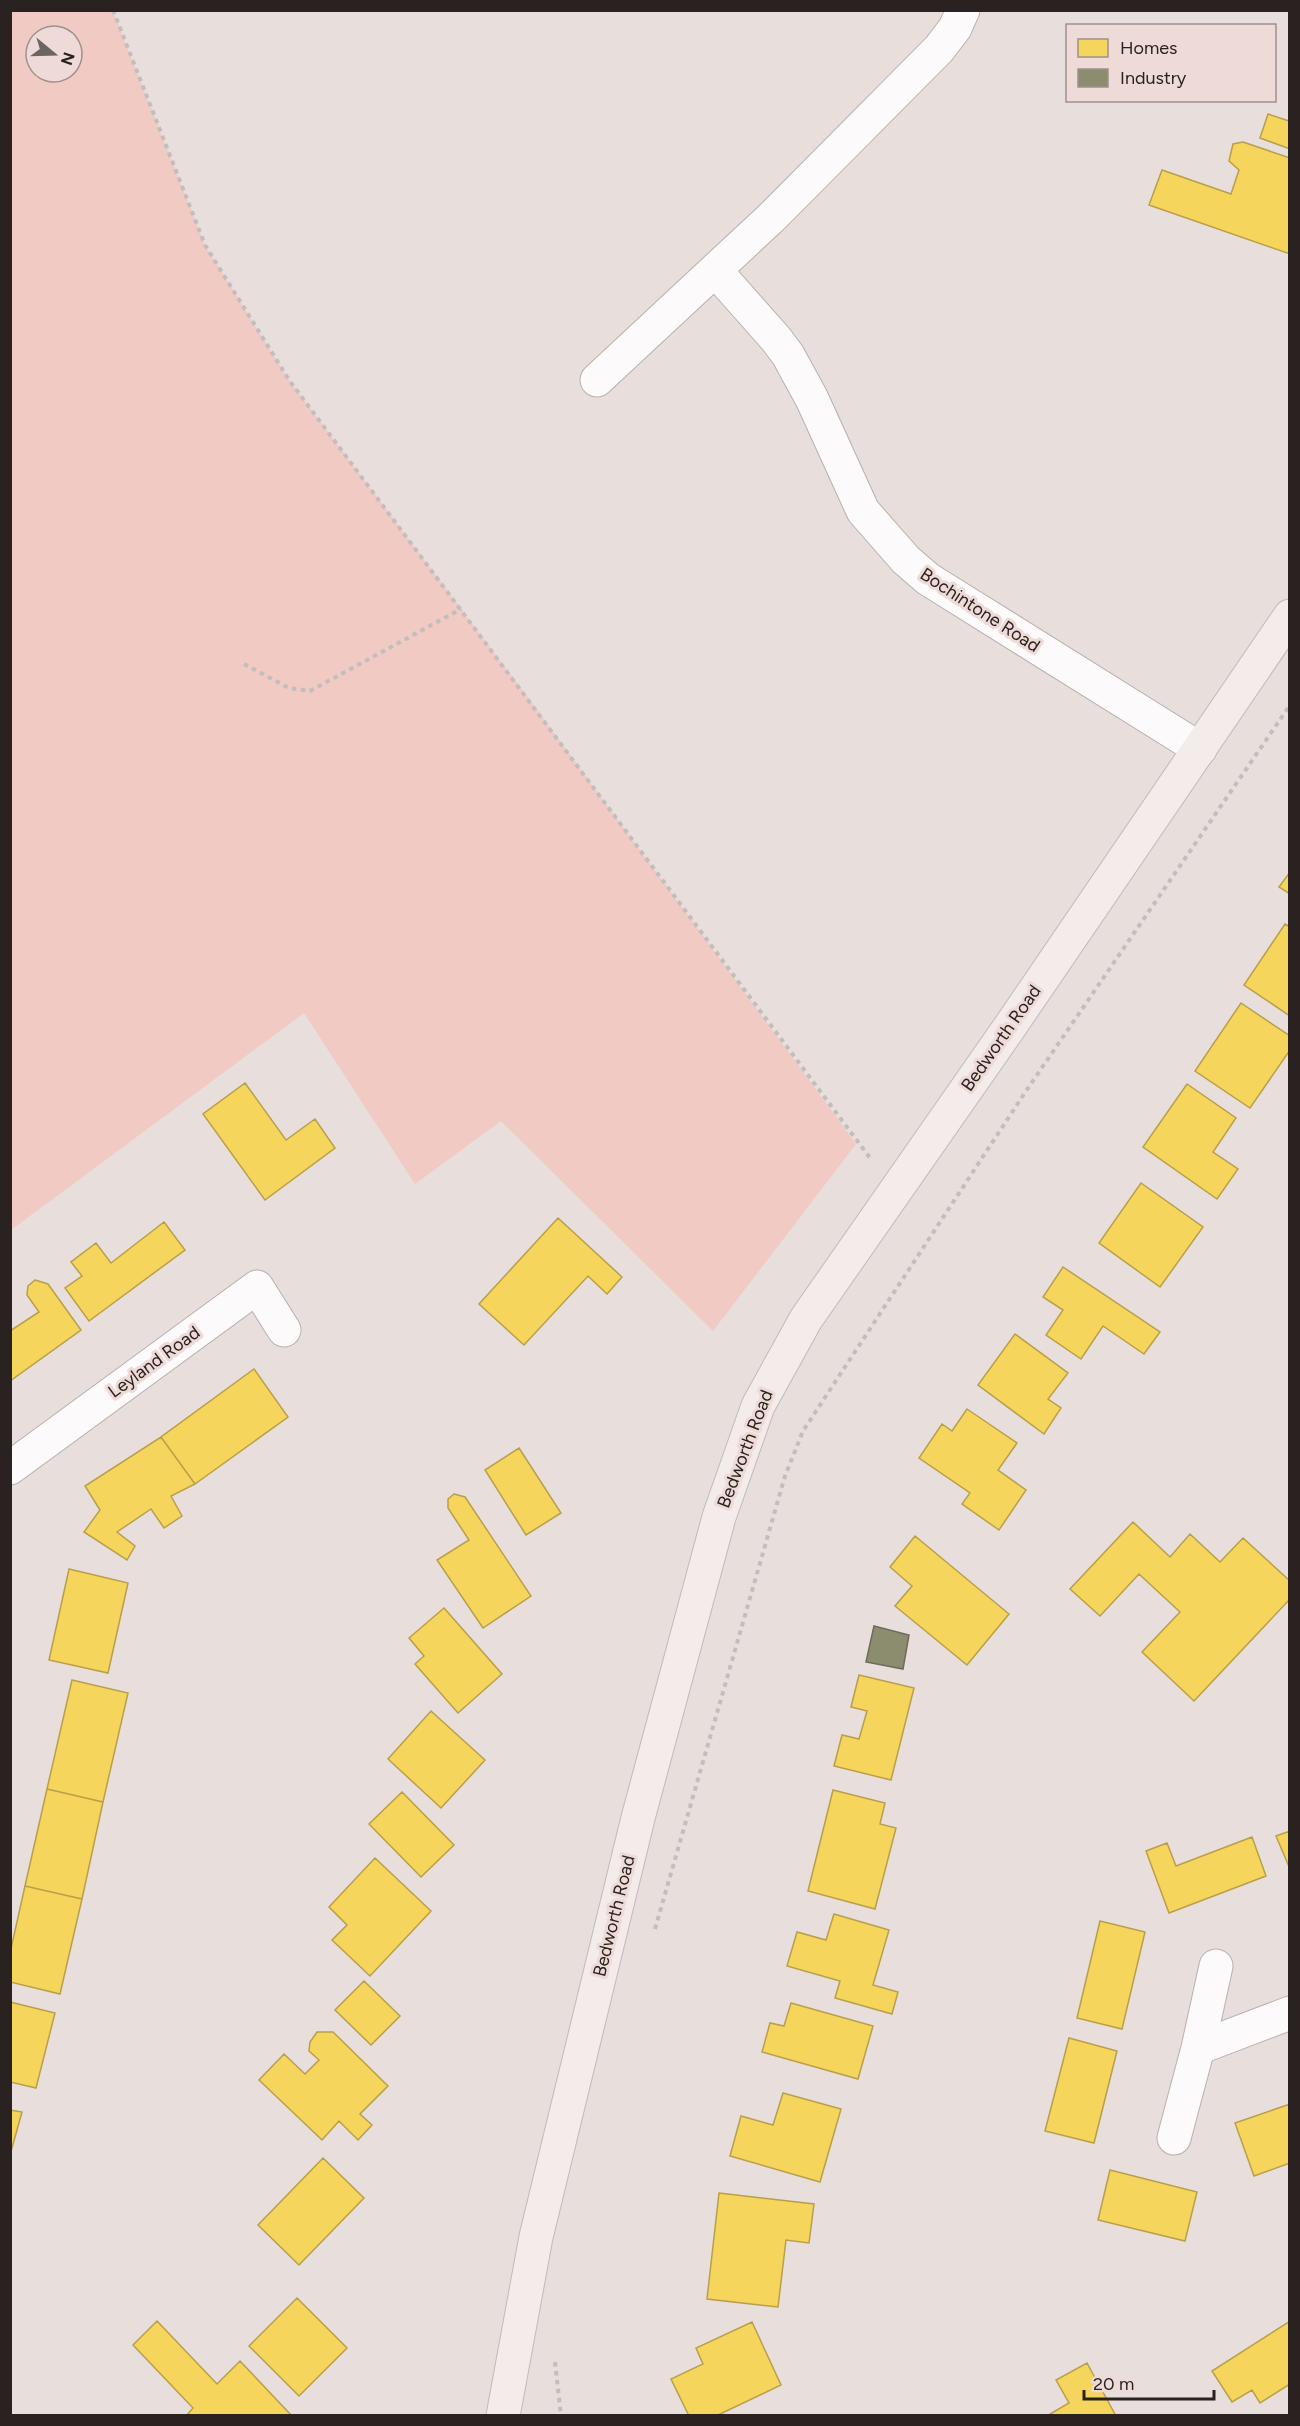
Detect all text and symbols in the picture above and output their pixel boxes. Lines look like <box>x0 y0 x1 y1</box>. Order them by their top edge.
north arrow <box>24 24 84 84</box>
legend <box>1066 24 1276 102</box>
text: Homes <box>1120 37 1178 59</box>
text: N <box>57 50 79 68</box>
text: Industry <box>1120 67 1187 89</box>
street label: Bochintone Road <box>916 563 1044 657</box>
street label: Bedworth Road <box>956 981 1046 1095</box>
street label: Leyland Road <box>104 1321 204 1403</box>
street label: Bedworth Road <box>712 1387 778 1511</box>
street label: Bedworth Road <box>588 1853 640 1979</box>
scale bar <box>1084 2363 1214 2401</box>
text: 20 m <box>1093 2373 1134 2395</box>

